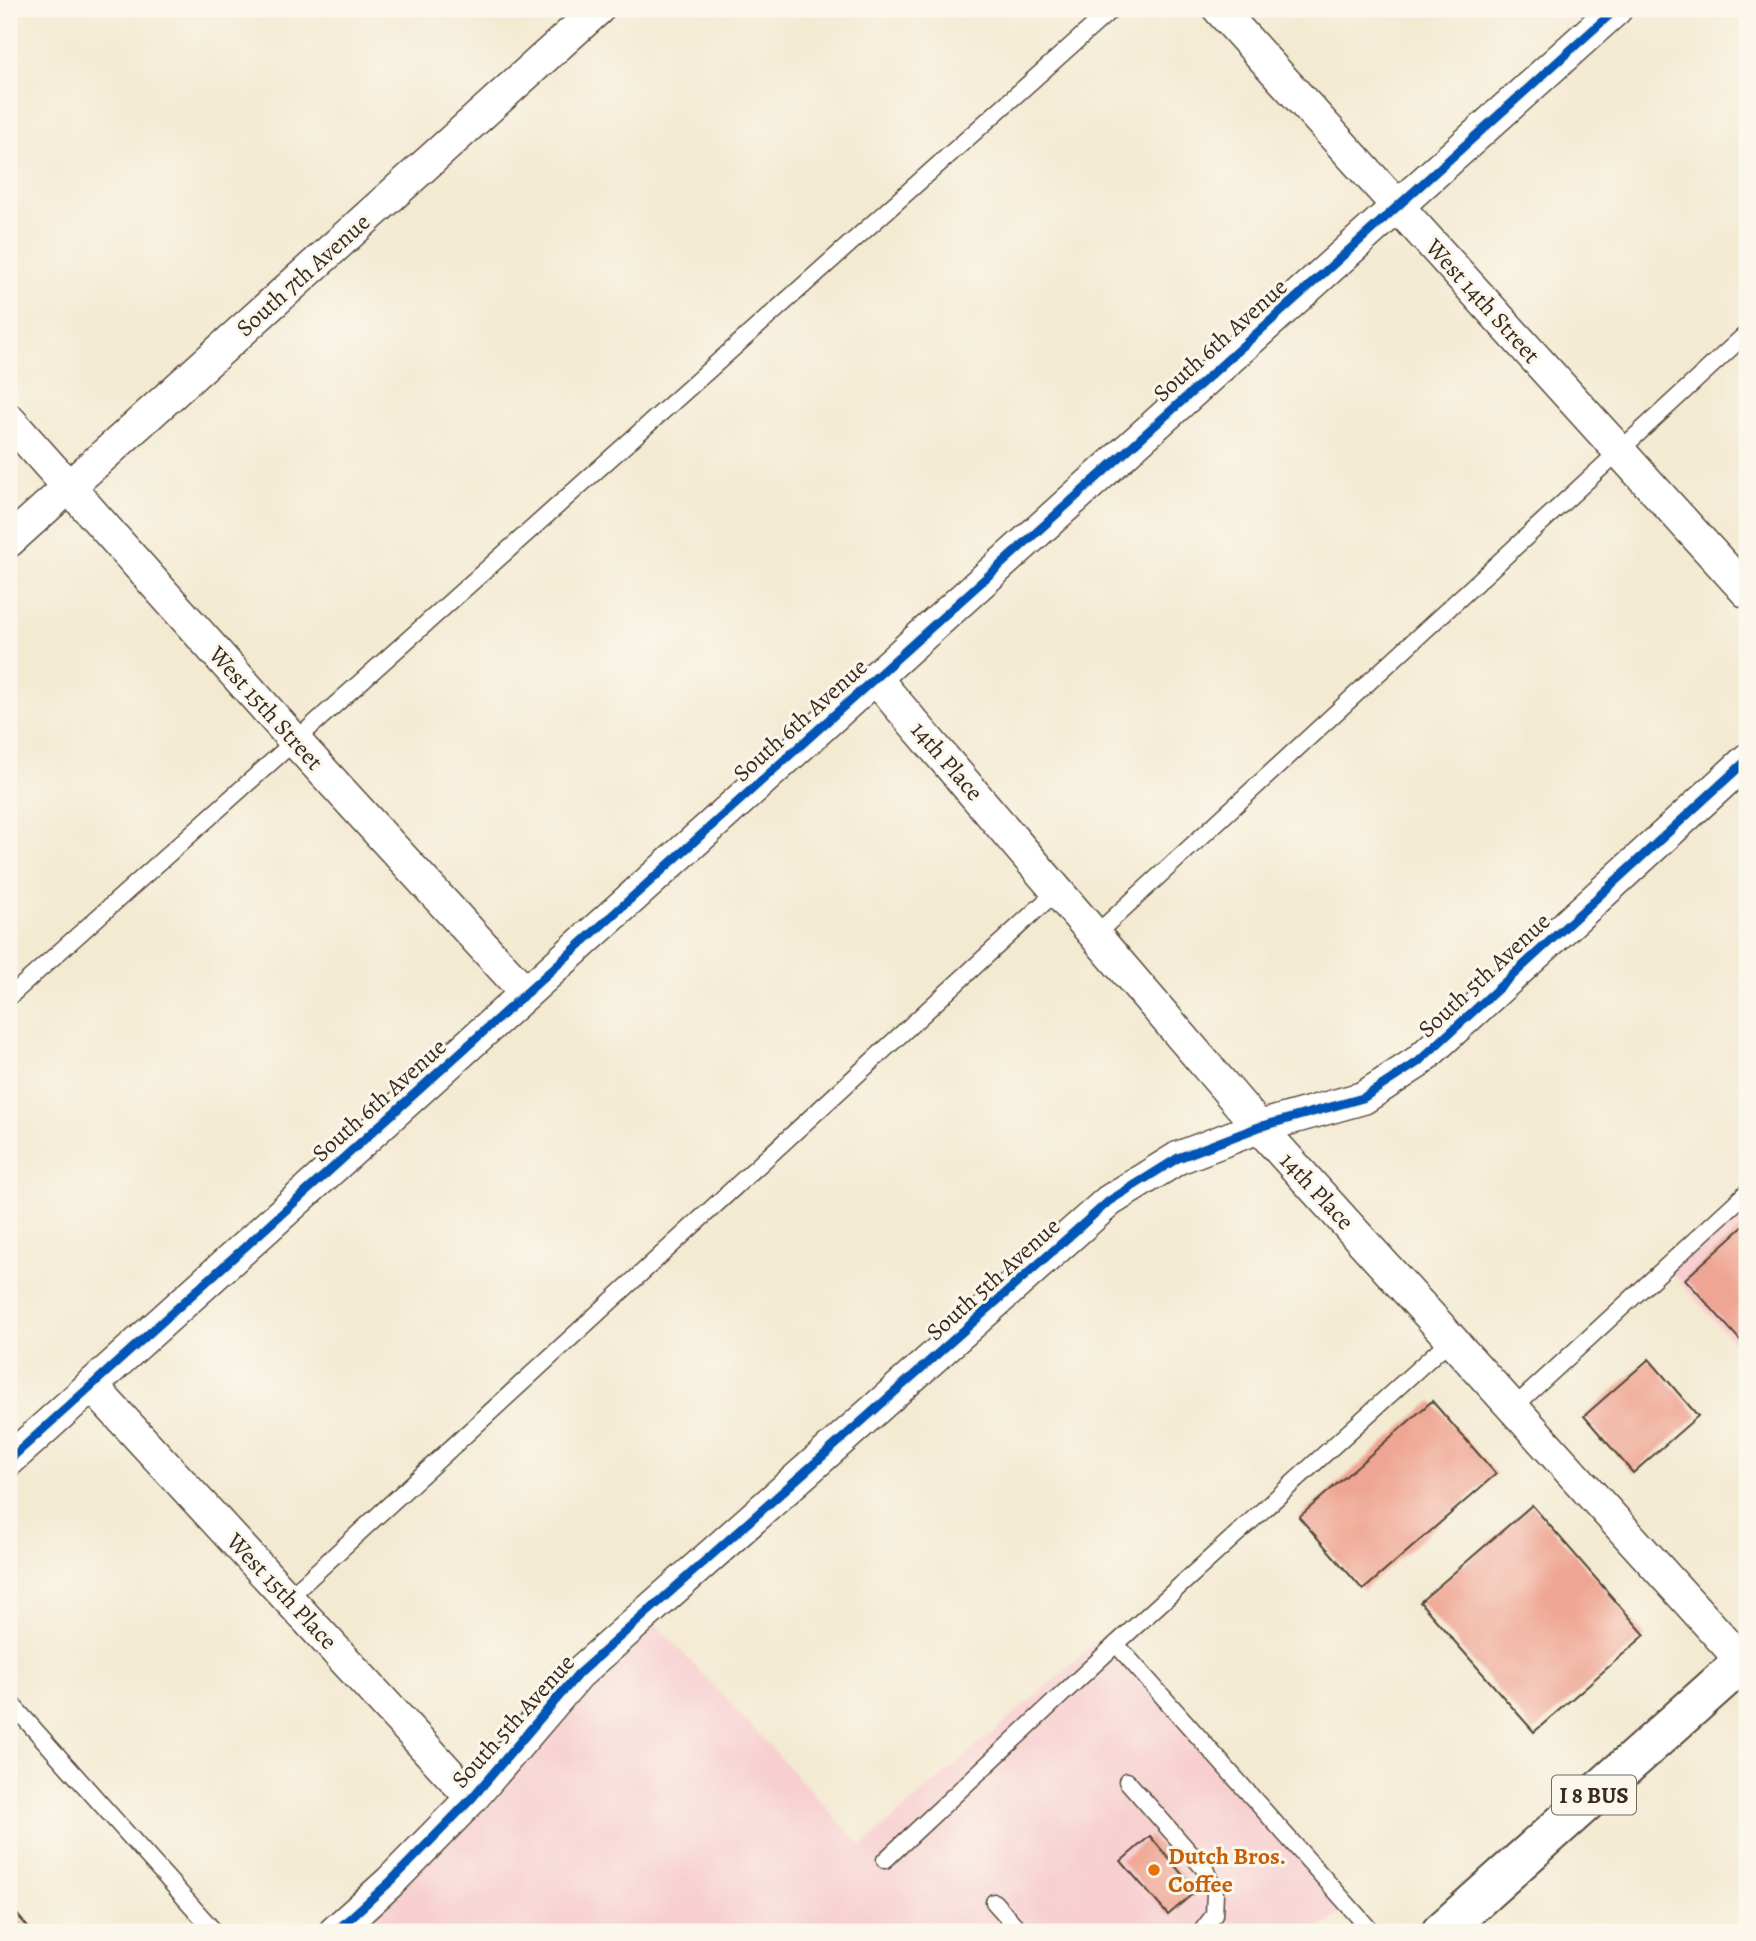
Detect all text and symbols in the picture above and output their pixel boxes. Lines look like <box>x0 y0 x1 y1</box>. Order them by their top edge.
street label: South 7th Avenue <box>229 206 377 344</box>
street label: West 14th Street <box>1418 231 1548 370</box>
street label: South 6th Avenue <box>1146 271 1294 409</box>
street label: West 15th Street <box>201 638 330 777</box>
street label: South 6th Avenue <box>726 651 874 789</box>
street label: 14th Place <box>904 715 990 807</box>
street label: South 5th Avenue <box>1411 905 1557 1045</box>
street label: South 6th Avenue <box>305 1031 453 1169</box>
street label: 14th Place <box>1273 1145 1361 1237</box>
street label: South 5th Avenue <box>919 1210 1067 1348</box>
street label: West 15th Place <box>219 1525 344 1656</box>
street label: South 5th Avenue <box>444 1647 582 1795</box>
road number: I 8 BUS <box>1552 1776 1636 1814</box>
place label: Dutch Bros. Coffee <box>1168 1840 1286 1900</box>
marker: Dutch Bros. Coffee <box>1146 1862 1162 1878</box>

